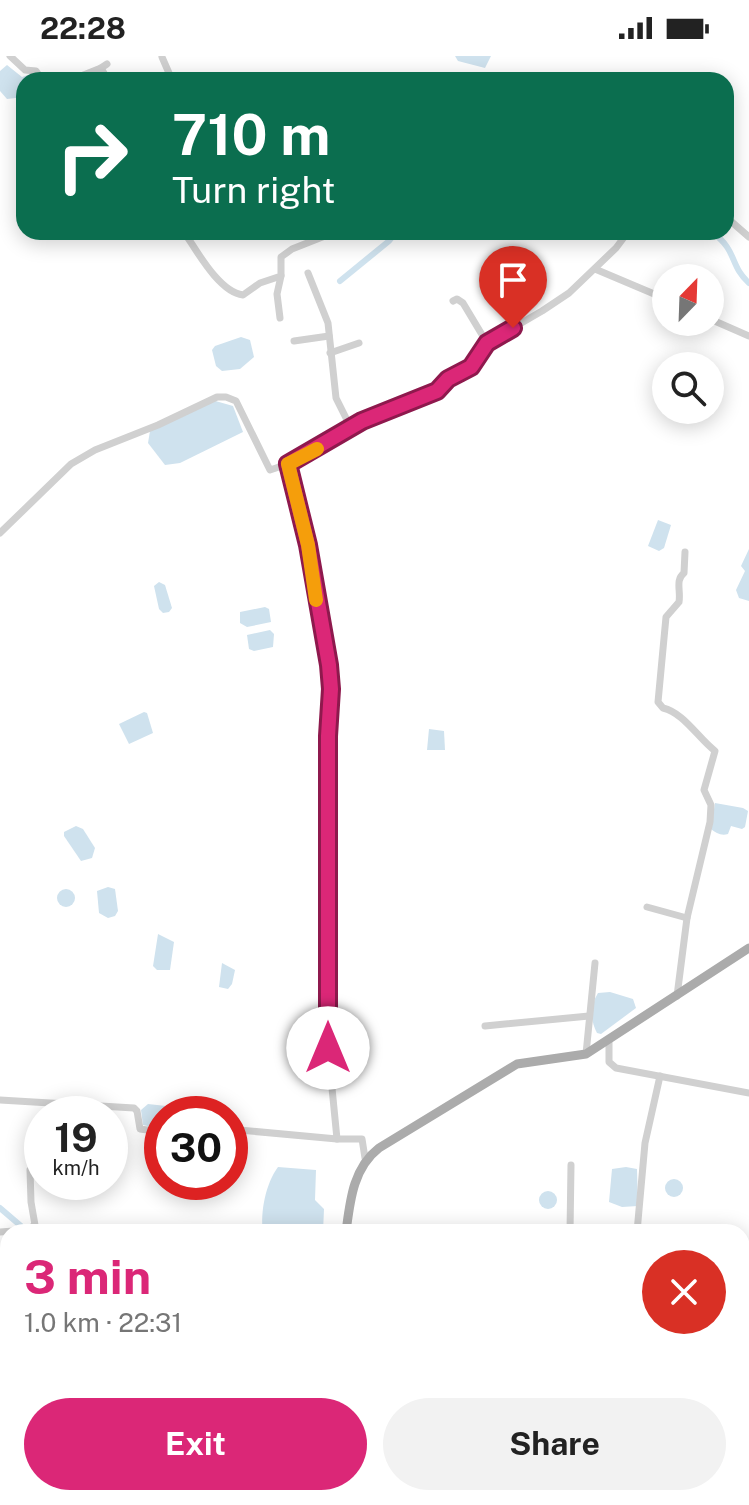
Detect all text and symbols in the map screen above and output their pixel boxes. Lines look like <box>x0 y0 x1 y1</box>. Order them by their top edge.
text: 22:28 <box>40 10 126 46</box>
text: 710 m <box>172 102 330 168</box>
icon: right <box>40 104 144 208</box>
text: Turn right <box>172 169 335 211</box>
pin <box>479 246 547 328</box>
icon: arrive <box>491 258 535 302</box>
north arrow <box>652 264 724 336</box>
map controls <box>652 264 724 424</box>
button: search <box>652 352 724 424</box>
position arrow <box>286 1006 370 1090</box>
speed limit sign: 30 <box>144 1096 248 1200</box>
text: 19 <box>54 1114 98 1161</box>
text: km/h <box>52 1156 100 1180</box>
text: 3 min <box>24 1248 151 1305</box>
button: close <box>642 1250 726 1334</box>
text: 1.0 km · 22:31 <box>24 1307 182 1338</box>
button: Exit <box>24 1398 367 1490</box>
button: Share <box>383 1398 726 1490</box>

